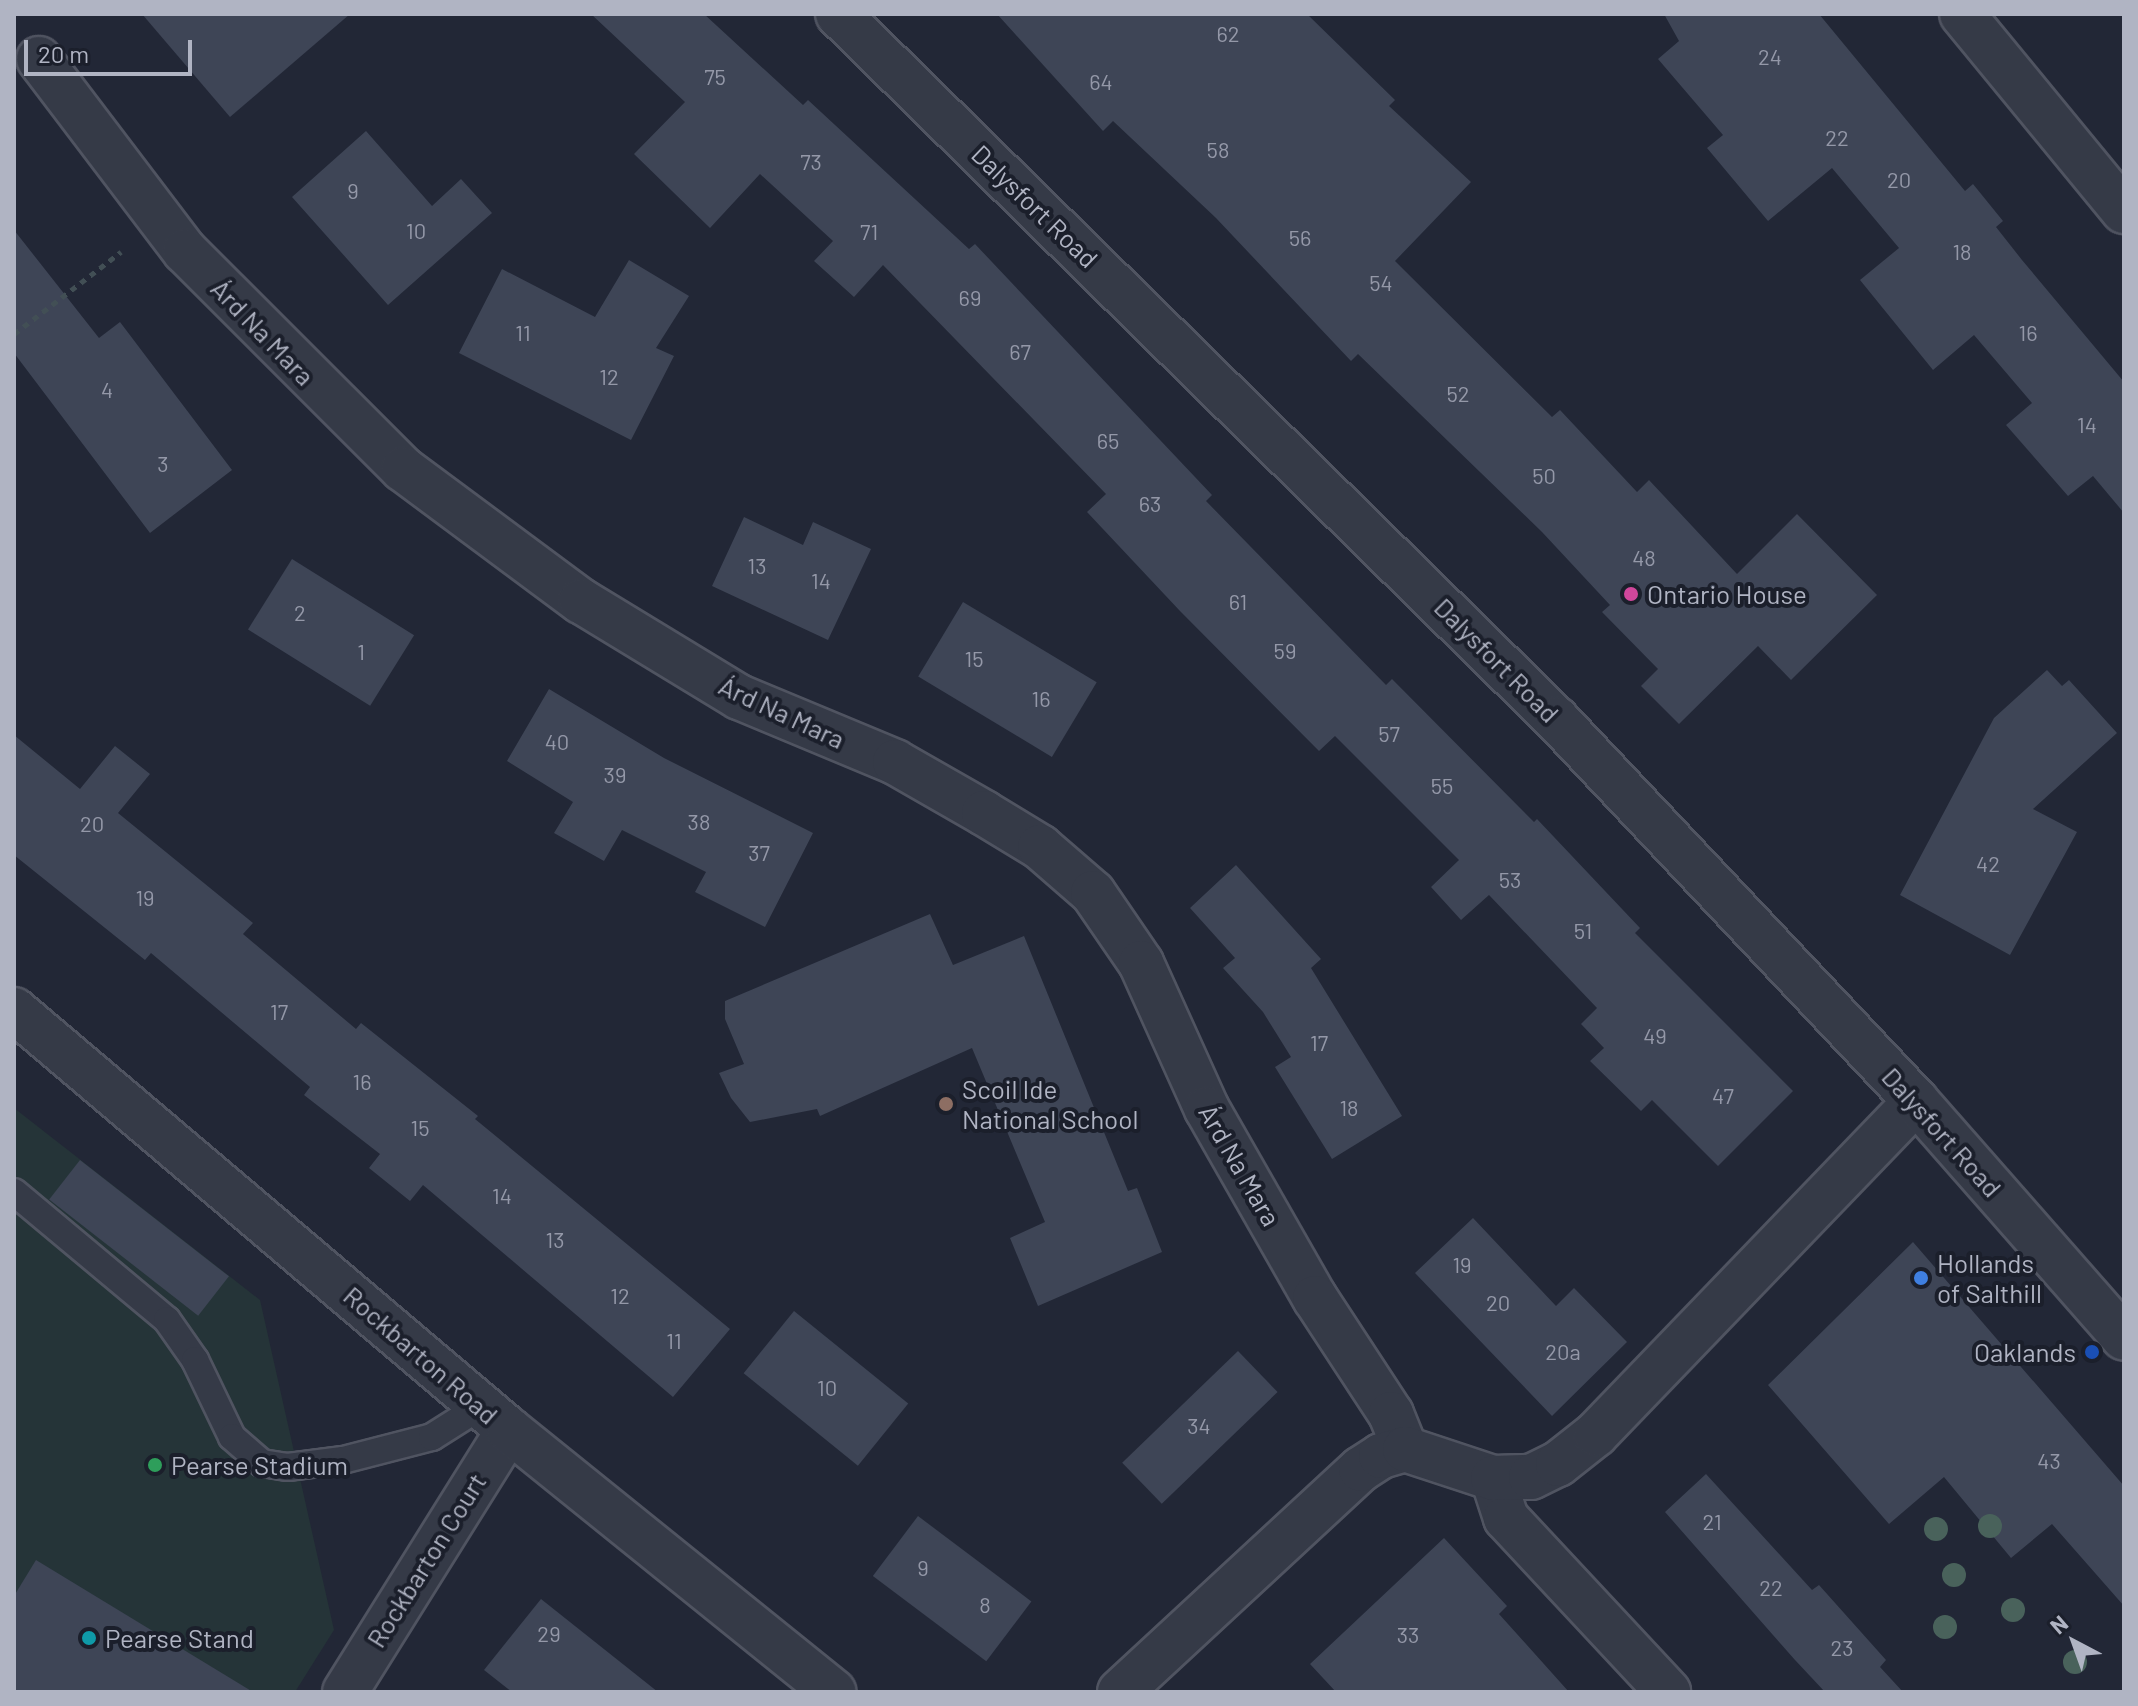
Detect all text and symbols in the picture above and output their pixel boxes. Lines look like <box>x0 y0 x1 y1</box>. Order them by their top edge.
house number: 62 <box>1216 21 1240 47</box>
scale bar <box>28 24 196 74</box>
text: 20 m <box>38 39 89 68</box>
house number: 24 <box>1758 44 1782 70</box>
house number: 75 <box>704 64 726 90</box>
house number: 64 <box>1089 69 1113 95</box>
house number: 22 <box>1825 125 1849 151</box>
house number: 58 <box>1207 137 1229 163</box>
street label: Dalysfort Road <box>966 138 1104 274</box>
house number: 73 <box>800 149 822 175</box>
house number: 20 <box>1887 167 1911 193</box>
house number: 9 <box>347 178 359 204</box>
house number: 10 <box>406 218 426 244</box>
house number: 71 <box>860 219 878 245</box>
house number: 56 <box>1289 225 1311 251</box>
house number: 18 <box>1952 239 1972 265</box>
house number: 54 <box>1369 270 1393 296</box>
street label: Árd Na Mara <box>205 273 321 391</box>
house number: 69 <box>959 285 981 311</box>
house number: 11 <box>515 320 531 346</box>
house number: 16 <box>2018 320 2038 346</box>
house number: 67 <box>1009 339 1031 365</box>
house number: 12 <box>599 364 619 390</box>
house number: 4 <box>101 377 113 403</box>
house number: 52 <box>1446 381 1470 407</box>
house number: 14 <box>2077 412 2097 438</box>
house number: 65 <box>1097 428 1119 454</box>
house number: 3 <box>157 451 169 477</box>
house number: 50 <box>1532 463 1556 489</box>
house number: 63 <box>1139 491 1161 517</box>
house number: 48 <box>1632 545 1656 571</box>
house number: 13 <box>747 553 767 579</box>
house number: 14 <box>811 568 831 594</box>
place label: Ontario House <box>1647 578 1807 610</box>
marker: Ontario House <box>1622 585 1640 603</box>
house number: 61 <box>1229 589 1247 615</box>
street label: Dalysfort Road <box>1428 591 1566 729</box>
house number: 2 <box>294 600 306 626</box>
house number: 59 <box>1274 638 1296 664</box>
house number: 1 <box>357 639 365 665</box>
house number: 15 <box>964 646 984 672</box>
street label: Árd Na Mara <box>714 669 850 755</box>
house number: 16 <box>1031 686 1051 712</box>
house number: 57 <box>1378 721 1400 747</box>
house number: 40 <box>545 729 569 755</box>
house number: 39 <box>604 762 626 788</box>
house number: 55 <box>1431 773 1453 799</box>
house number: 38 <box>688 809 710 835</box>
house number: 20 <box>80 811 104 837</box>
house number: 37 <box>748 840 770 866</box>
house number: 42 <box>1976 851 2000 877</box>
house number: 53 <box>1499 867 1521 893</box>
house number: 19 <box>135 885 155 911</box>
house number: 51 <box>1574 918 1592 944</box>
house number: 17 <box>270 999 288 1025</box>
house number: 49 <box>1643 1023 1667 1049</box>
house number: 17 <box>1310 1030 1328 1056</box>
street label: Dalysfort Road <box>1876 1061 2008 1203</box>
house number: 16 <box>352 1069 372 1095</box>
place label: Scoil Ide National School <box>962 1073 1138 1134</box>
house number: 47 <box>1712 1083 1734 1109</box>
marker: Scoil Ide National School <box>937 1095 955 1113</box>
house number: 18 <box>1339 1095 1359 1121</box>
street label: Árd Na Mara <box>1193 1099 1287 1231</box>
house number: 15 <box>410 1115 430 1141</box>
house number: 14 <box>492 1183 512 1209</box>
house number: 13 <box>545 1227 565 1253</box>
place label: Hollands of Salthill <box>1937 1247 2042 1308</box>
house number: 19 <box>1452 1252 1472 1278</box>
marker: Hollands of Salthill <box>1912 1269 1930 1287</box>
street label: Rockbarton Road <box>338 1280 504 1430</box>
house number: 12 <box>610 1283 630 1309</box>
house number: 20 <box>1486 1290 1510 1316</box>
house number: 11 <box>666 1328 682 1354</box>
place label: Oaklands <box>1974 1336 2076 1368</box>
house number: 20a <box>1545 1339 1581 1365</box>
marker: Oaklands <box>2083 1343 2101 1361</box>
house number: 10 <box>817 1375 837 1401</box>
house number: 34 <box>1187 1413 1211 1439</box>
house number: 43 <box>2037 1448 2061 1474</box>
place label: Pearse Stadium <box>171 1449 348 1481</box>
marker: Pearse Stadium <box>146 1456 164 1474</box>
street label: Rockbarton Court <box>360 1467 492 1653</box>
house number: 21 <box>1702 1509 1722 1535</box>
house number: 9 <box>917 1555 929 1581</box>
house number: 22 <box>1759 1575 1783 1601</box>
house number: 8 <box>979 1592 991 1618</box>
north arrow <box>2034 1602 2114 1682</box>
text: N <box>2044 1609 2072 1639</box>
house number: 29 <box>537 1621 561 1647</box>
place label: Pearse Stand <box>105 1622 254 1654</box>
house number: 33 <box>1397 1622 1419 1648</box>
marker: Pearse Stand <box>80 1629 98 1647</box>
house number: 23 <box>1831 1635 1853 1661</box>

